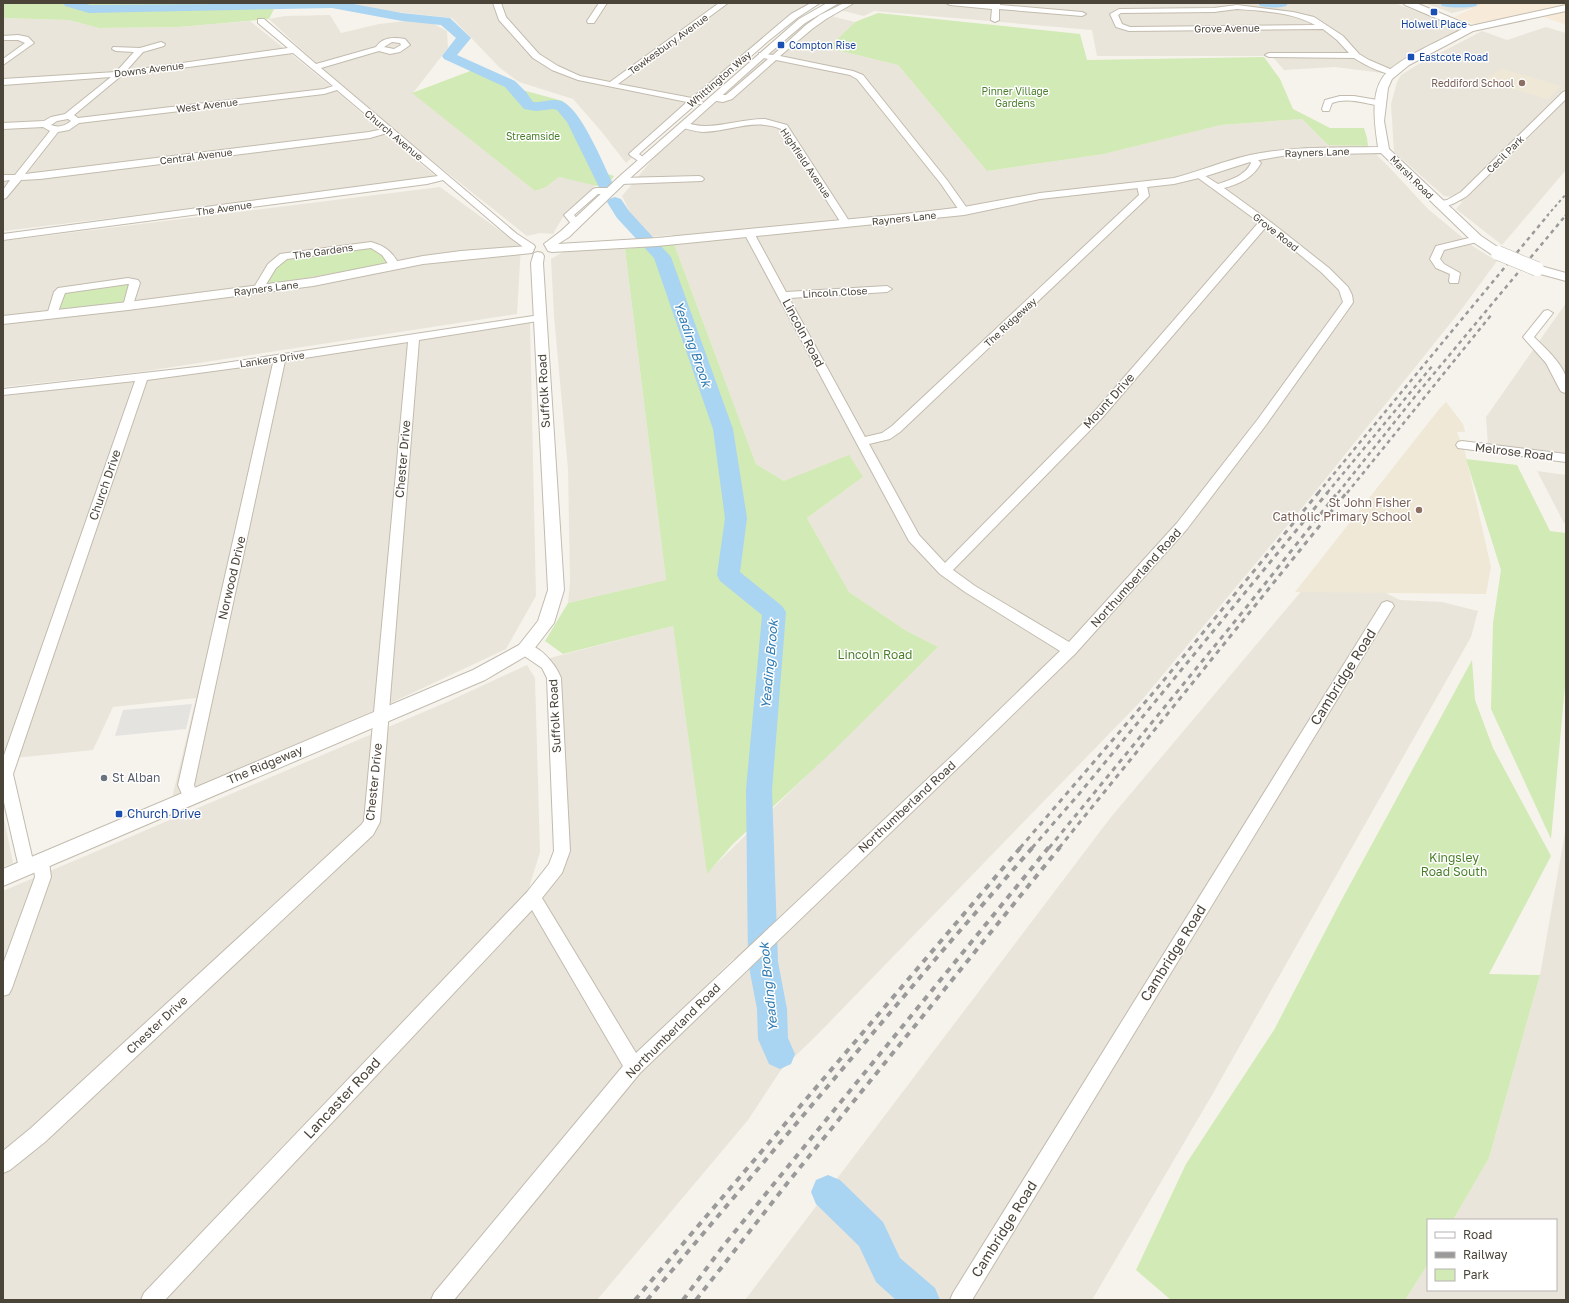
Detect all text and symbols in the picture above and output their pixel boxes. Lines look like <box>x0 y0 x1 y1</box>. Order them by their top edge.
marker: Holwell Place <box>1429 7 1439 17</box>
street label: Tewkesbury Avenue <box>626 11 710 77</box>
place label: Holwell Place <box>1401 18 1467 30</box>
street label: Grove Avenue <box>1194 21 1260 35</box>
place label: Compton Rise <box>789 39 856 51</box>
marker: Compton Rise <box>776 40 786 50</box>
street label: Whittington Way <box>685 48 754 110</box>
place label: Eastcote Road <box>1419 51 1488 63</box>
marker: Eastcote Road <box>1406 52 1416 62</box>
street label: Downs Avenue <box>113 59 185 79</box>
place label: Reddiford School <box>1431 77 1514 89</box>
marker: Reddiford School <box>1517 78 1527 88</box>
park label: Pinner Village Gardens <box>981 85 1049 109</box>
street label: West Avenue <box>175 95 239 115</box>
street label: Church Avenue <box>362 107 426 163</box>
street label: Highfield Avenue <box>778 126 834 200</box>
park label: Streamside <box>506 130 560 142</box>
street label: Cecil Park <box>1484 133 1526 175</box>
street label: Rayners Lane <box>1284 145 1350 159</box>
street label: Central Avenue <box>159 146 233 166</box>
street label: Marsh Road <box>1388 153 1436 201</box>
street label: The Avenue <box>195 198 253 218</box>
street label: Rayners Lane <box>871 209 937 227</box>
street label: Grove Road <box>1251 210 1301 254</box>
street label: The Gardens <box>292 241 354 261</box>
street label: Rayners Lane <box>233 278 299 298</box>
street label: Lincoln Close <box>802 284 868 300</box>
street label: The Ridgeway <box>981 294 1039 349</box>
street label: Lincoln Road <box>779 296 828 369</box>
water label: Yeading Brook <box>671 299 716 390</box>
street label: Lankers Drive <box>239 348 305 369</box>
street label: Suffolk Road <box>534 354 553 428</box>
street label: Mount Drive <box>1080 370 1138 432</box>
street label: Chester Drive <box>392 419 413 498</box>
street label: Melrose Road <box>1474 439 1554 464</box>
street label: Church Drive <box>85 447 124 522</box>
place label: St John Fisher Catholic Primary School <box>1272 495 1411 524</box>
marker: St John Fisher Catholic Primary School <box>1414 505 1424 515</box>
street label: Northumberland Road <box>1087 525 1184 630</box>
street label: Norwood Drive <box>215 535 248 621</box>
water label: Yeading Brook <box>757 617 781 709</box>
street label: Cambridge Road <box>1306 625 1379 728</box>
park label: Lincoln Road <box>838 647 912 662</box>
street label: Suffolk Road <box>545 679 564 753</box>
street label: The Ridgeway <box>225 742 305 787</box>
street label: Chester Drive <box>362 742 385 822</box>
street label: Northumberland Road <box>855 757 959 856</box>
place label: St Alban <box>112 770 160 785</box>
marker: St Alban <box>99 773 109 783</box>
place label: Church Drive <box>127 806 201 821</box>
marker: Church Drive <box>114 809 124 819</box>
park label: Kingsley Road South <box>1421 850 1487 879</box>
street label: Cambridge Road <box>1136 901 1209 1004</box>
water label: Yeading Brook <box>755 940 781 1032</box>
street label: Northumberland Road <box>622 980 723 1081</box>
street label: Chester Drive <box>123 993 190 1057</box>
street label: Lancaster Road <box>300 1054 384 1142</box>
street label: Cambridge Road <box>967 1177 1040 1280</box>
legend <box>1427 1219 1557 1291</box>
text: Road <box>1463 1227 1492 1242</box>
text: Railway <box>1463 1247 1508 1262</box>
text: Park <box>1463 1267 1489 1282</box>

